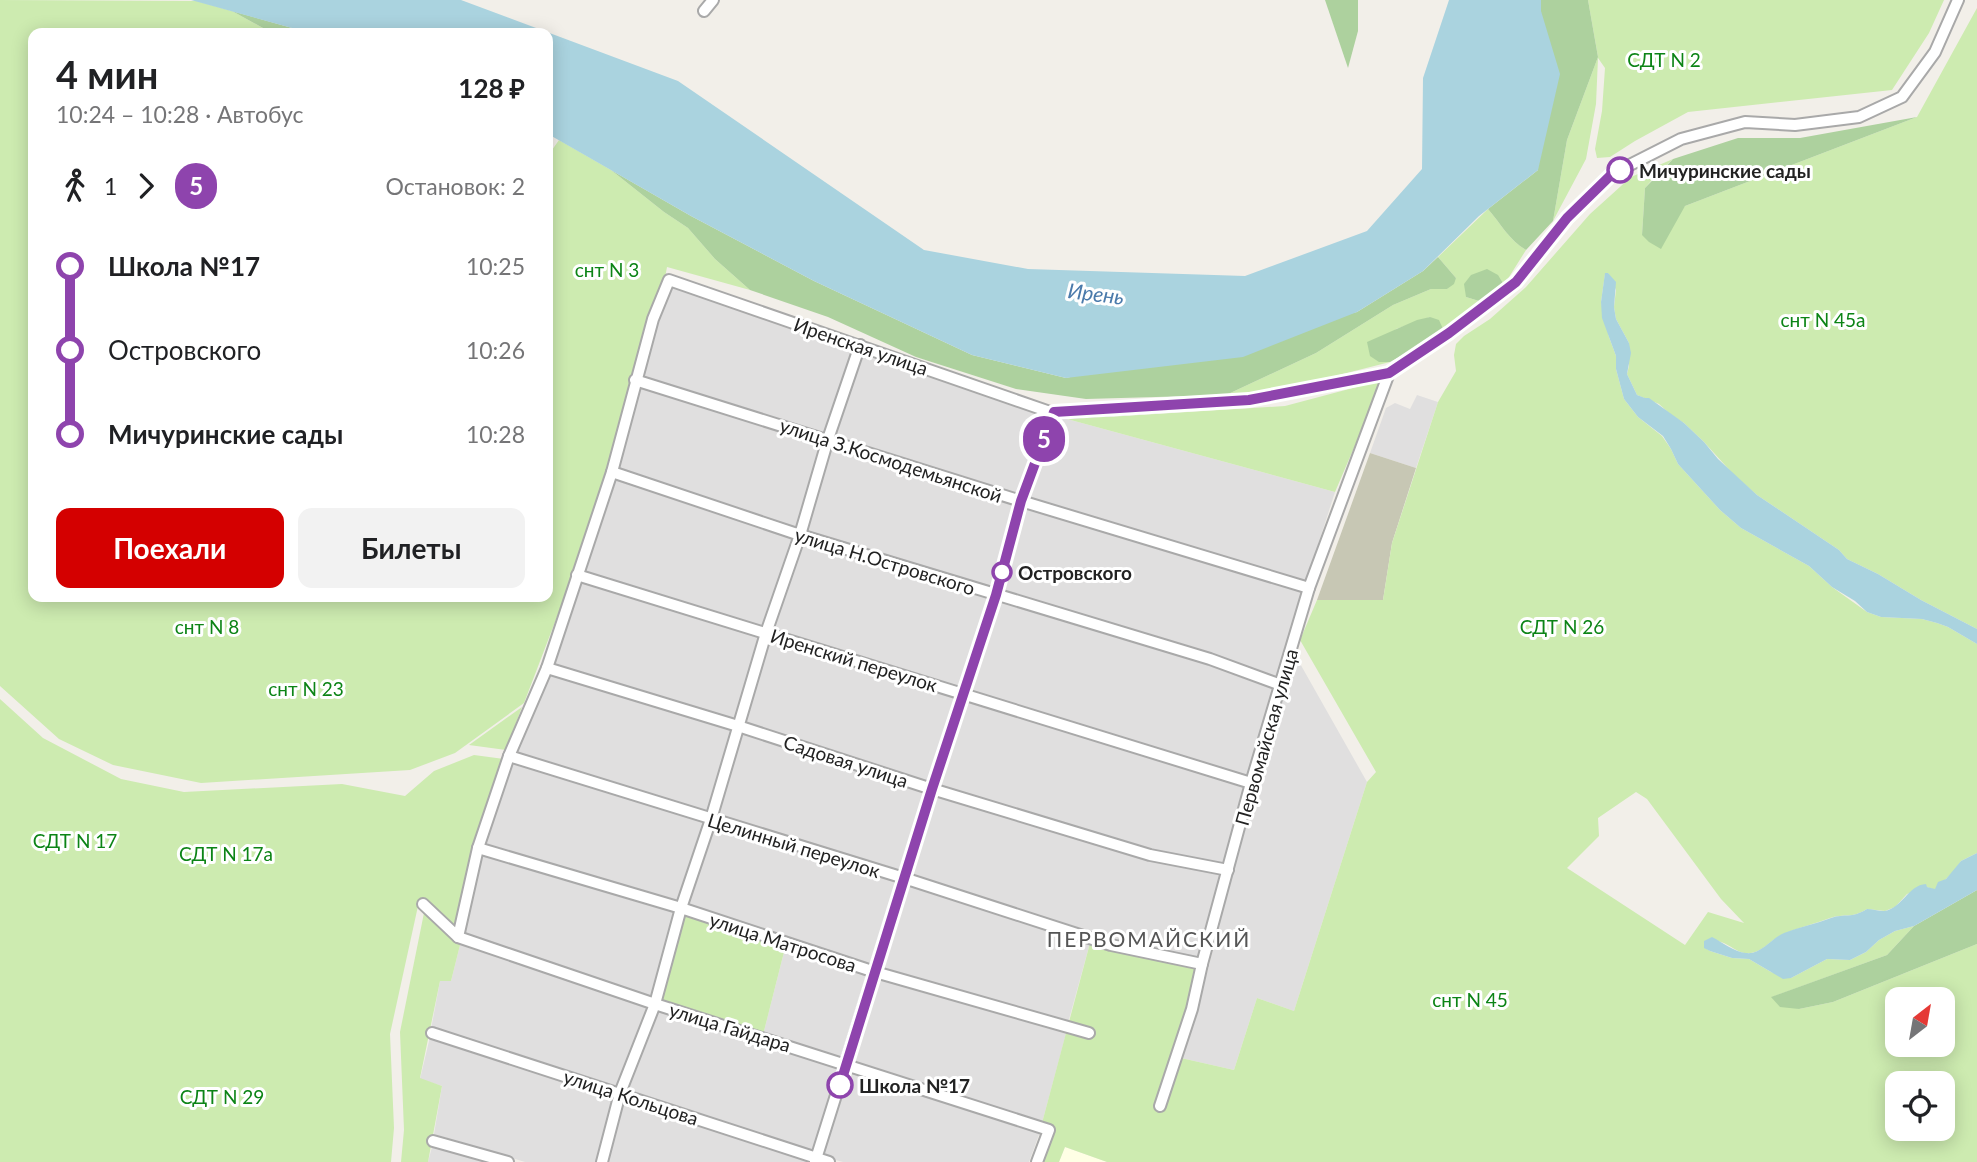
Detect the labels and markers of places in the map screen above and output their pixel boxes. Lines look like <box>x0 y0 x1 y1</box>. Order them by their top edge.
marker: Мичуринские сады <box>1607 157 1633 183</box>
place label: Мичуринские сады <box>1639 159 1811 182</box>
place label: Островского <box>1018 561 1132 584</box>
marker: Островского <box>992 562 1012 582</box>
marker: Школа №17 <box>827 1072 853 1098</box>
place label: Школа №17 <box>859 1074 970 1097</box>

